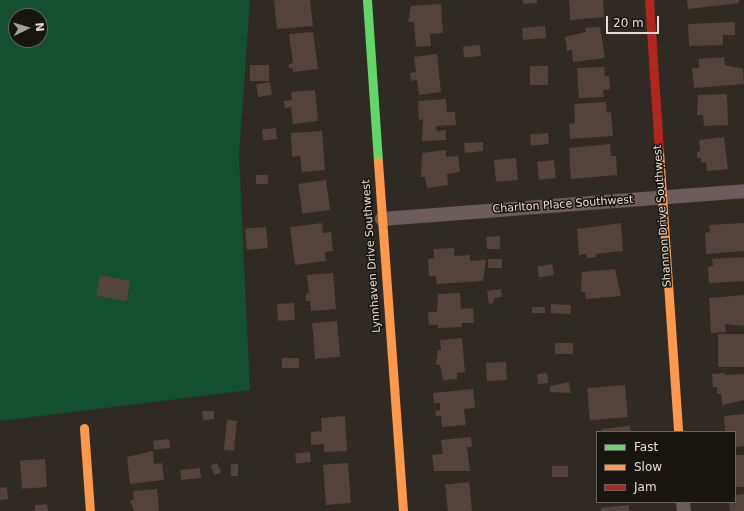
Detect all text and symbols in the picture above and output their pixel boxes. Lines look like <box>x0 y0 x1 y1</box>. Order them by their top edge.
north arrow <box>8 8 48 48</box>
scale bar <box>608 8 661 34</box>
text: 20 m <box>613 16 644 30</box>
text: N <box>33 22 46 32</box>
street label: Shannon Drive Southwest <box>651 144 675 288</box>
street label: Lynnhaven Drive Southwest <box>360 179 384 333</box>
street label: Charlton Place Southwest <box>492 193 634 217</box>
legend <box>596 431 736 503</box>
text: Fast <box>634 440 658 454</box>
text: Slow <box>634 460 662 474</box>
text: Jam <box>634 480 657 494</box>

